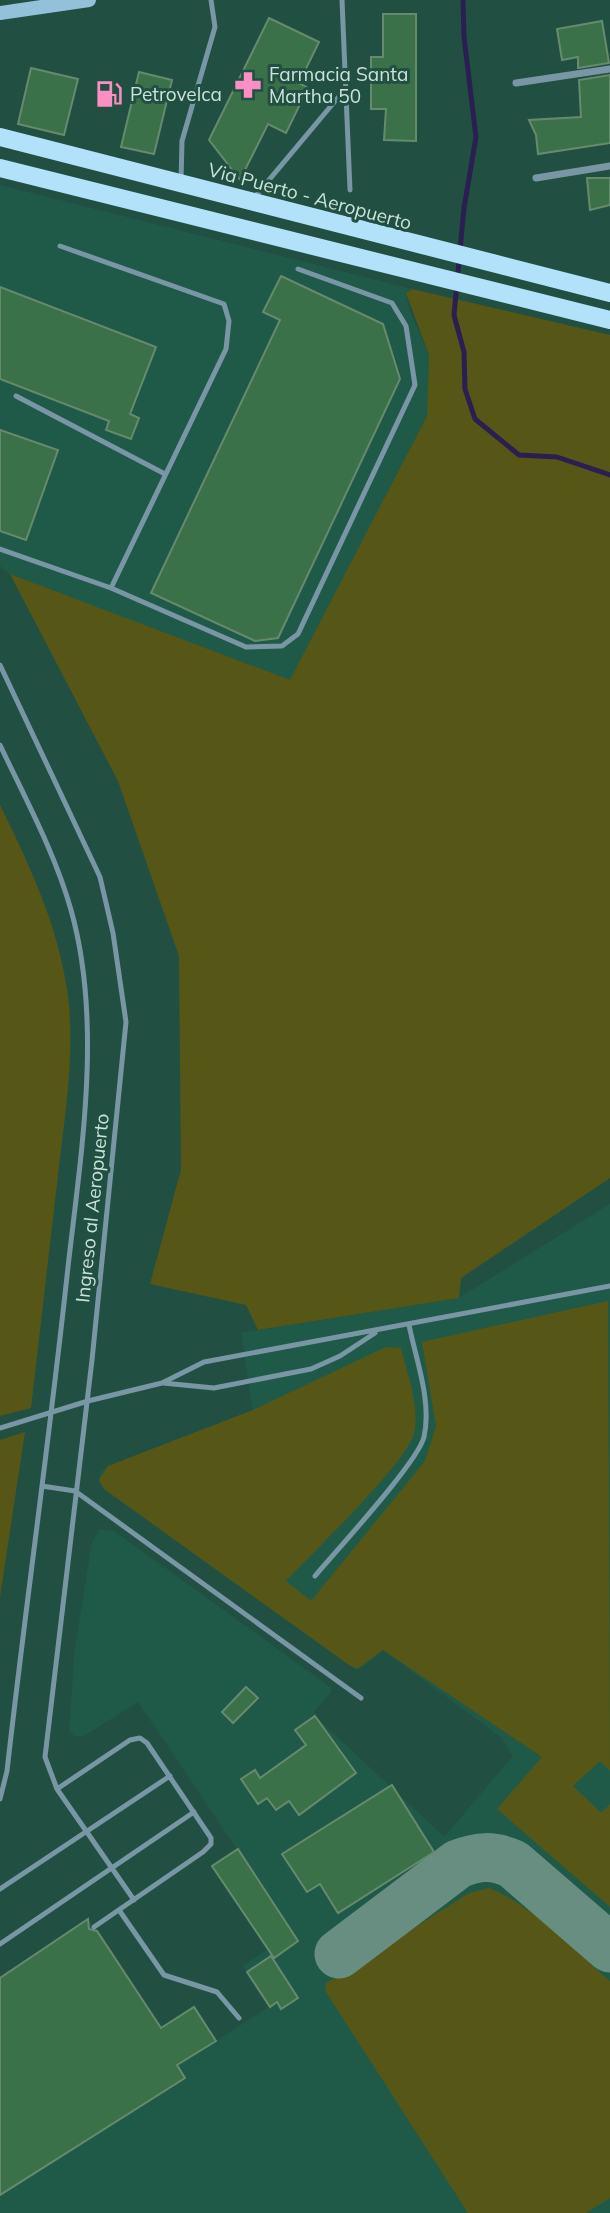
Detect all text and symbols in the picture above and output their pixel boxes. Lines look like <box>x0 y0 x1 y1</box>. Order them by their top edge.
place label: Farmacia Santa Martha 50 <box>269 62 408 108</box>
pharmacy icon: Farmacia Santa Martha 50 <box>233 70 263 100</box>
fuel station icon: Petrovelca <box>94 79 124 109</box>
place label: Petrovelca <box>130 82 222 106</box>
street label: Via Puerto - Aeropuerto <box>206 157 414 235</box>
street label: Ingreso al Aeropuerto <box>70 1112 114 1304</box>

